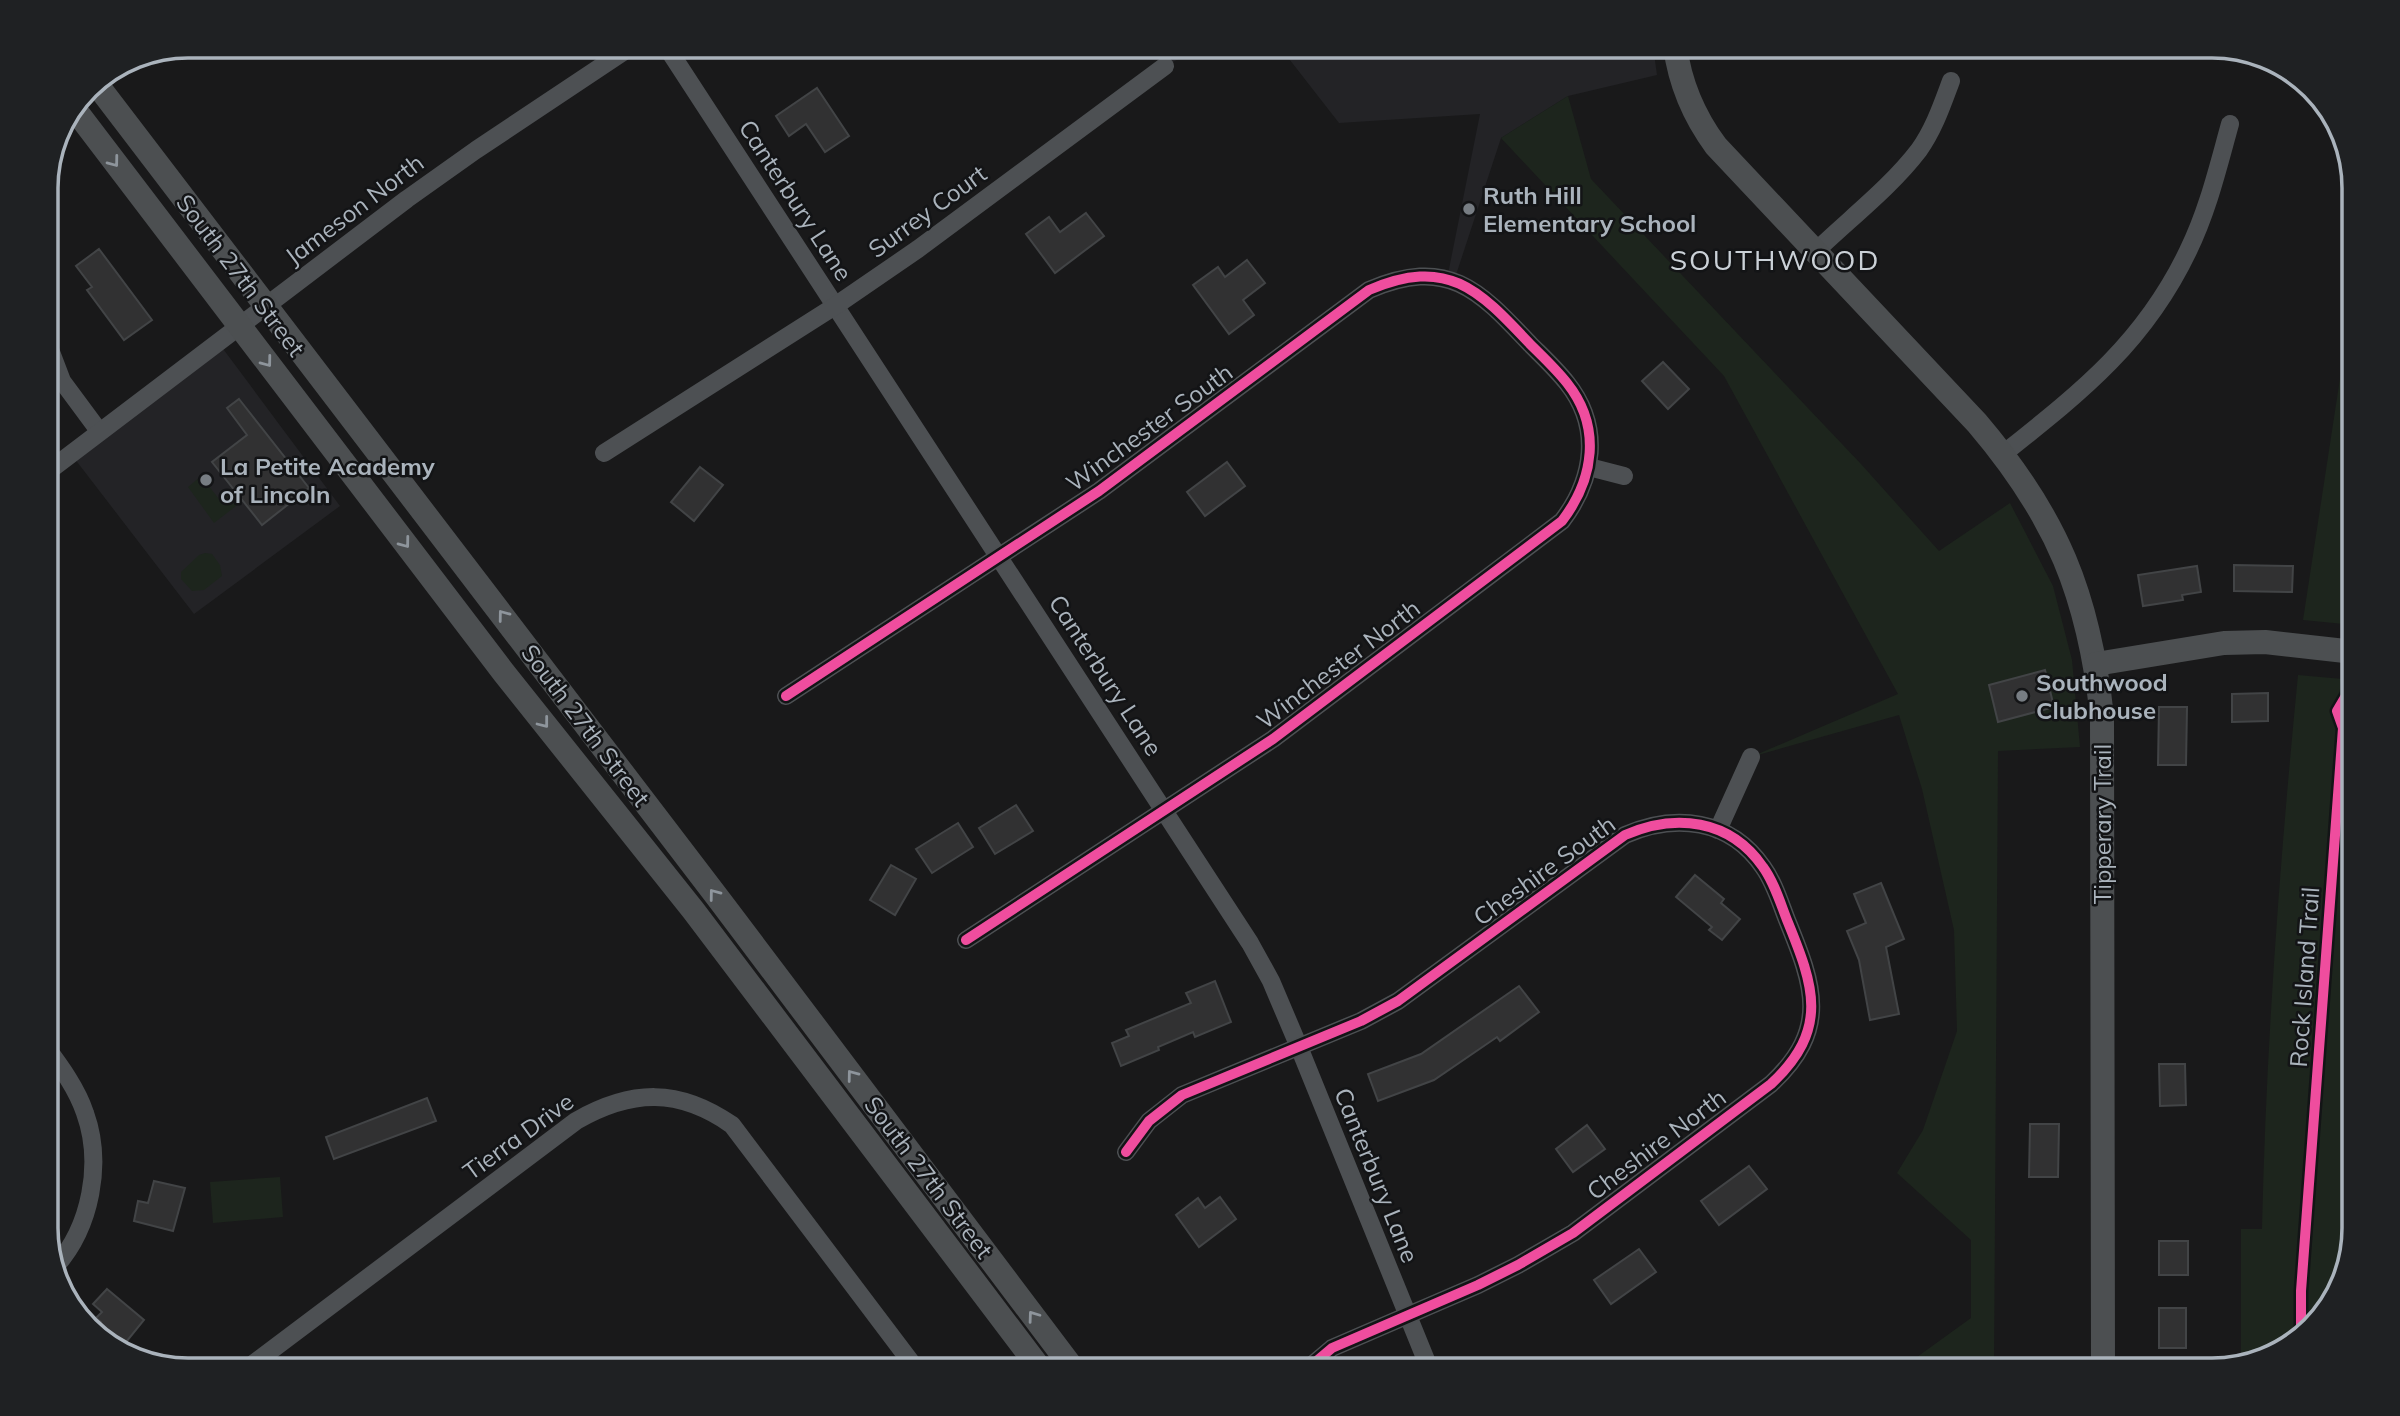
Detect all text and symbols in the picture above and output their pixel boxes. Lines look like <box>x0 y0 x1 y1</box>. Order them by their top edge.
street label: Canterbury Lane <box>733 114 859 286</box>
street label: Jameson North <box>279 147 429 271</box>
one-way arrow <box>106 154 118 167</box>
street label: Surrey Court <box>862 158 992 264</box>
place label: Ruth Hill Elementary School <box>1483 180 1696 238</box>
street label: South 27th Street <box>170 188 312 362</box>
marker: Ruth Hill Elementary School <box>1461 201 1477 217</box>
district label: SOUTHWOOD <box>1670 242 1880 277</box>
one-way arrow <box>258 355 271 367</box>
street label: Winchester South <box>1060 357 1238 497</box>
place label: La Petite Academy of Lincoln <box>220 451 436 509</box>
marker: La Petite Academy of Lincoln <box>198 472 214 488</box>
one-way arrow <box>396 535 409 548</box>
street label: Canterbury Lane <box>1043 589 1169 761</box>
street label: Winchester North <box>1250 593 1426 735</box>
one-way arrow <box>498 611 511 623</box>
street label: South 27th Street <box>515 638 657 812</box>
place label: Southwood Clubhouse <box>2036 667 2168 725</box>
marker: Southwood Clubhouse <box>2014 688 2030 704</box>
one-way arrow <box>535 715 548 728</box>
street label: Tipperary Trail <box>2087 744 2117 904</box>
street label: Cheshire South <box>1467 808 1621 932</box>
street label: Rock Island Trail <box>2283 886 2325 1068</box>
one-way arrow <box>710 889 723 902</box>
one-way arrow <box>847 1071 860 1083</box>
street label: Cheshire North <box>1580 1082 1732 1206</box>
street label: Canterbury Lane <box>1328 1083 1426 1267</box>
street label: Tierra Drive <box>457 1086 579 1186</box>
street label: South 27th Street <box>858 1090 1000 1264</box>
one-way arrow <box>1029 1311 1041 1323</box>

